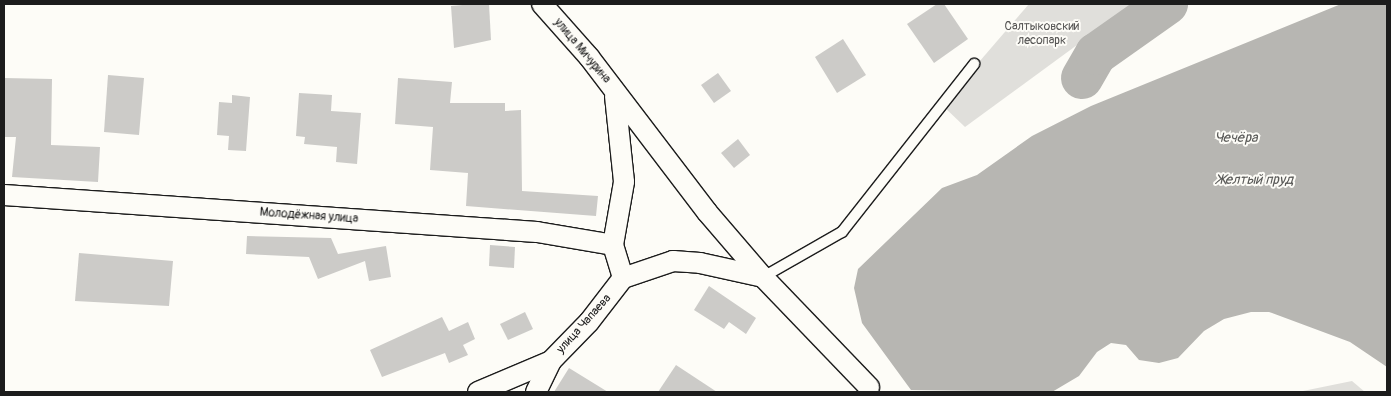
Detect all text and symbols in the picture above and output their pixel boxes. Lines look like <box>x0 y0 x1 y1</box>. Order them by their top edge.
street label: улица Мичурина <box>551 16 613 86</box>
park label: Салтыковский лесопарк <box>1005 20 1079 48</box>
water label: Чечёра <box>1214 130 1258 146</box>
water label: Желтый пруд <box>1217 172 1293 188</box>
street label: Молодёжная улица <box>259 205 359 227</box>
street label: улица Чапаева <box>554 292 614 356</box>

